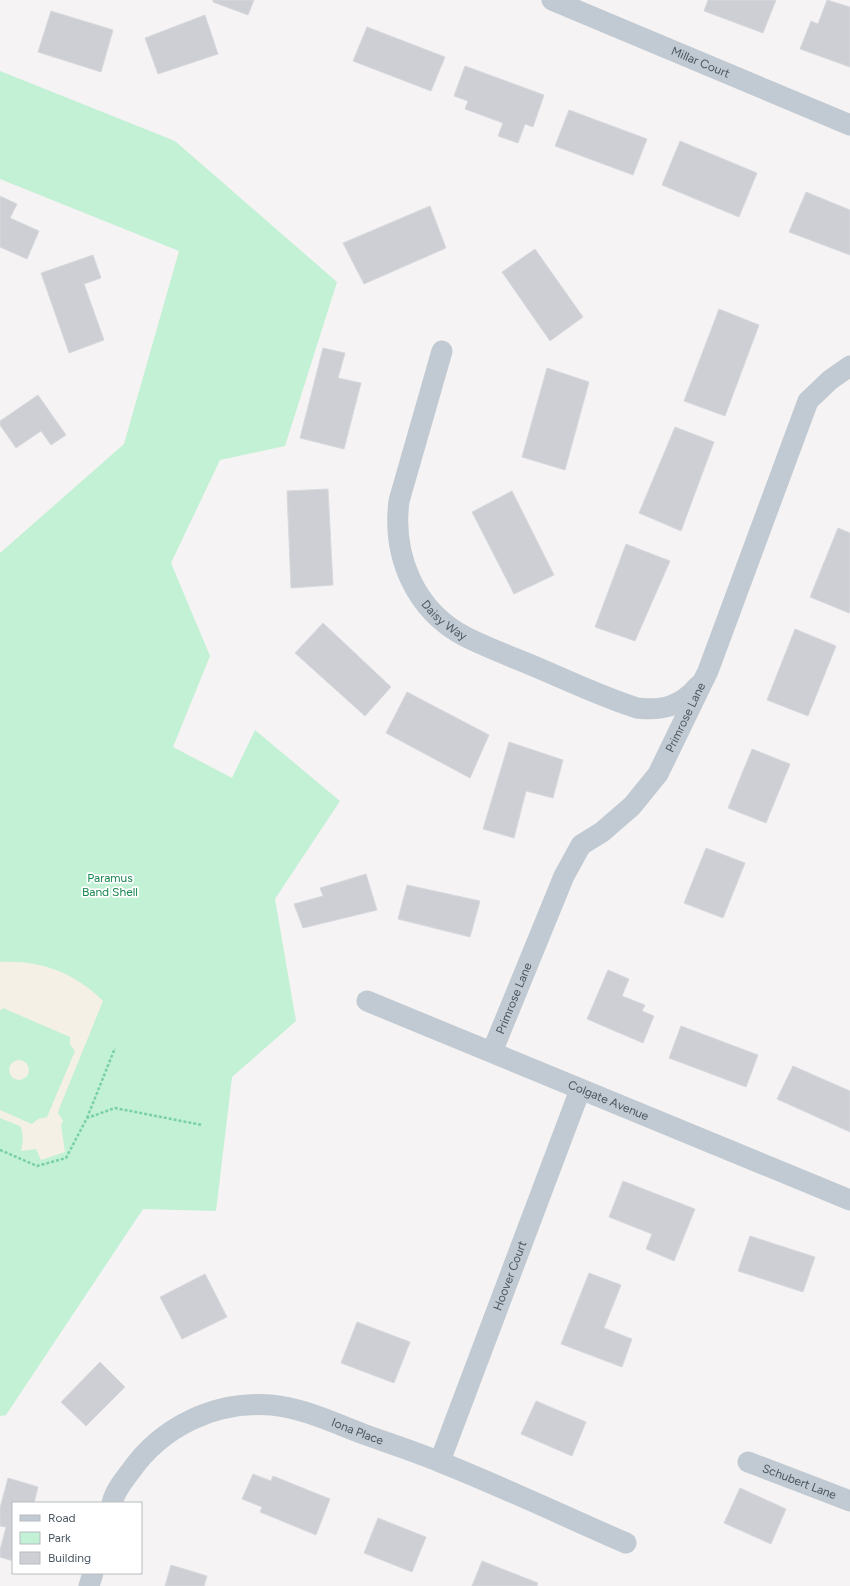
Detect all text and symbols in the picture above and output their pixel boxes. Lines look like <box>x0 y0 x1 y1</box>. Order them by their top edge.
street label: Millar Court <box>669 44 732 81</box>
street label: Daisy Way <box>418 597 470 644</box>
street label: Primrose Lane <box>663 680 708 755</box>
park label: Paramus Band Shell <box>82 871 138 899</box>
street label: Primrose Lane <box>493 960 535 1036</box>
street label: Colgate Avenue <box>566 1078 651 1123</box>
street label: Hoover Court <box>490 1239 530 1313</box>
street label: Iona Place <box>329 1415 386 1448</box>
street label: Schubert Lane <box>760 1461 839 1502</box>
legend <box>12 1502 142 1574</box>
text: Road <box>48 1511 76 1525</box>
text: Park <box>48 1531 71 1545</box>
text: Building <box>48 1551 91 1565</box>

